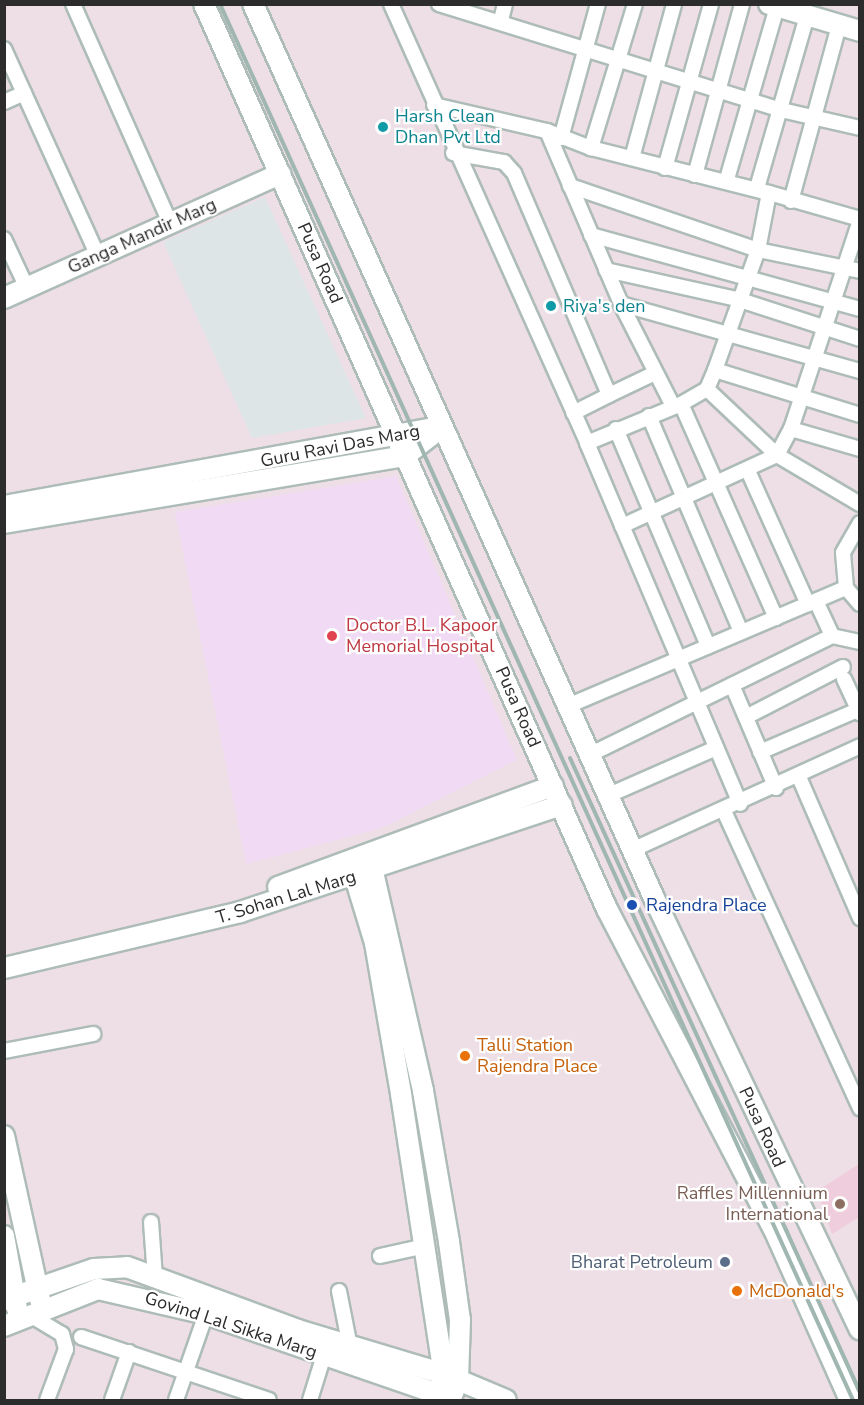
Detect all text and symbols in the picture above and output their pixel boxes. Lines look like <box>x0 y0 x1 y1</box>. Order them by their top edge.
place label: Harsh Clean Dhan Pvt Ltd <box>395 106 501 148</box>
marker: Harsh Clean Dhan Pvt Ltd <box>376 120 390 134</box>
street label: Ganga Mandir Marg <box>64 194 220 278</box>
street label: Pusa Road <box>293 219 347 307</box>
place label: Riya's den <box>563 295 645 317</box>
marker: Riya's den <box>544 299 558 313</box>
street label: Guru Ravi Das Marg <box>259 420 421 472</box>
place label: Doctor B.L. Kapoor Memorial Hospital <box>346 615 498 658</box>
marker: Doctor B.L. Kapoor Memorial Hospital <box>323 627 341 645</box>
street label: Pusa Road <box>491 663 545 751</box>
street label: T. Sohan Lal Marg <box>213 865 359 929</box>
place label: Rajendra Place <box>646 894 767 916</box>
marker: Rajendra Place <box>623 896 641 914</box>
place label: Talli Station Rajendra Place <box>477 1035 598 1078</box>
marker: Talli Station Rajendra Place <box>458 1049 472 1063</box>
street label: Pusa Road <box>734 1083 790 1171</box>
place label: Raffles Millennium International <box>677 1183 828 1226</box>
marker: Raffles Millennium International <box>833 1197 847 1211</box>
place label: Bharat Petroleum <box>571 1251 713 1273</box>
marker: Bharat Petroleum <box>718 1255 732 1269</box>
place label: McDonald's <box>749 1280 844 1302</box>
marker: McDonald's <box>730 1284 744 1298</box>
street label: Govind Lal Sikka Marg <box>142 1287 320 1363</box>

